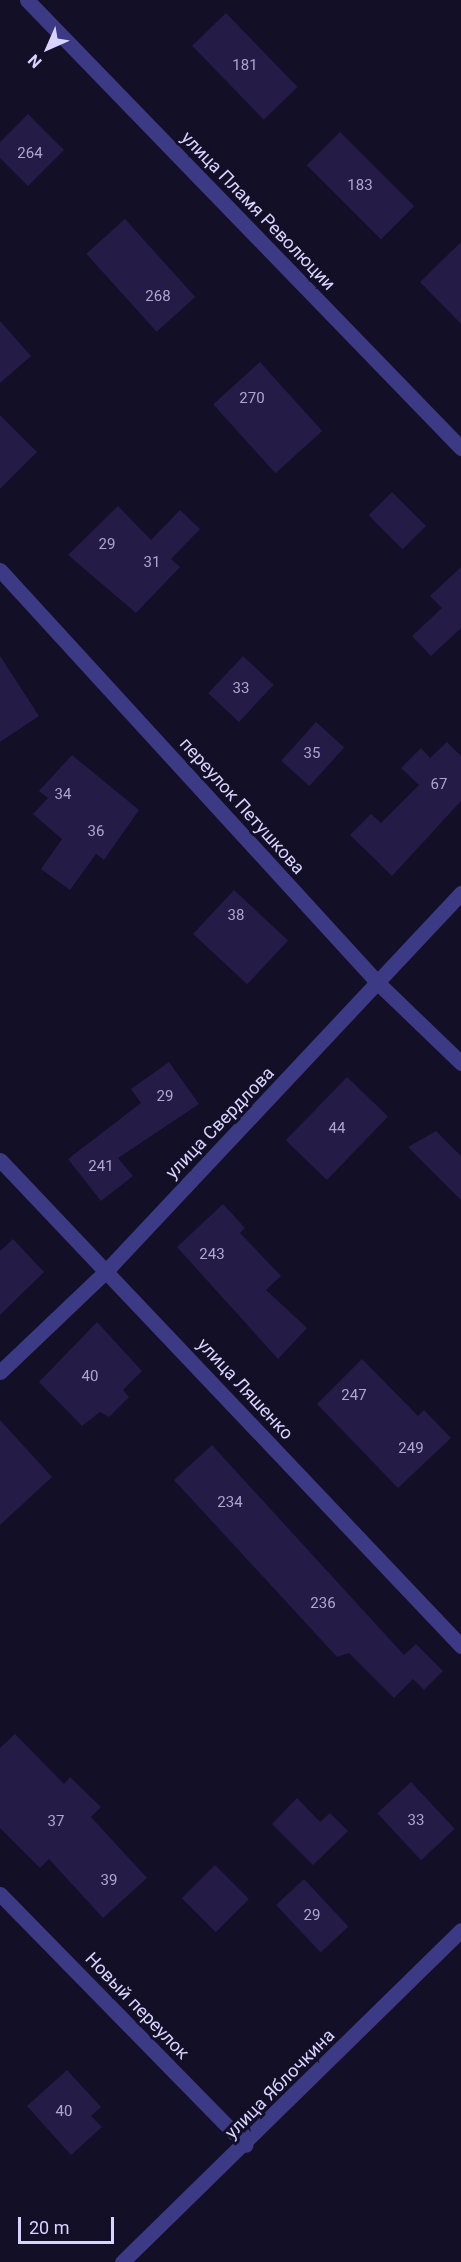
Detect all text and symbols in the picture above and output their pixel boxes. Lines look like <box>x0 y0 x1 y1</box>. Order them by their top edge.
north arrow <box>18 18 78 78</box>
text: N <box>24 50 46 72</box>
house number: 181 <box>232 57 258 75</box>
street label: улица Пламя Революции <box>176 127 340 295</box>
house number: 264 <box>17 145 43 163</box>
house number: 183 <box>347 177 373 195</box>
house number: 268 <box>145 288 171 306</box>
house number: 270 <box>239 390 265 408</box>
house number: 29 <box>99 536 115 554</box>
house number: 31 <box>144 554 160 572</box>
house number: 33 <box>233 680 249 698</box>
street label: переулок Петушкова <box>175 733 309 879</box>
house number: 35 <box>304 745 320 763</box>
house number: 67 <box>431 776 447 794</box>
house number: 34 <box>55 786 71 804</box>
house number: 36 <box>88 823 104 841</box>
house number: 38 <box>228 907 244 925</box>
street label: улица Свердлова <box>161 1063 279 1183</box>
house number: 29 <box>157 1088 173 1106</box>
house number: 44 <box>329 1120 345 1138</box>
house number: 241 <box>88 1158 114 1176</box>
house number: 243 <box>199 1246 225 1264</box>
street label: улица Ляшенко <box>192 1334 298 1444</box>
house number: 40 <box>82 1368 98 1386</box>
house number: 247 <box>341 1387 367 1405</box>
house number: 249 <box>398 1440 424 1458</box>
house number: 234 <box>217 1494 243 1512</box>
house number: 236 <box>310 1595 336 1613</box>
house number: 33 <box>408 1812 424 1830</box>
house number: 37 <box>48 1813 64 1831</box>
house number: 39 <box>101 1872 117 1890</box>
house number: 29 <box>304 1907 320 1925</box>
street label: Новый переулок <box>81 1948 193 2064</box>
street label: улица Яблочкина <box>221 2025 339 2143</box>
house number: 40 <box>56 2103 72 2121</box>
scale bar <box>21 2205 117 2243</box>
text: 20 m <box>29 2217 69 2238</box>

